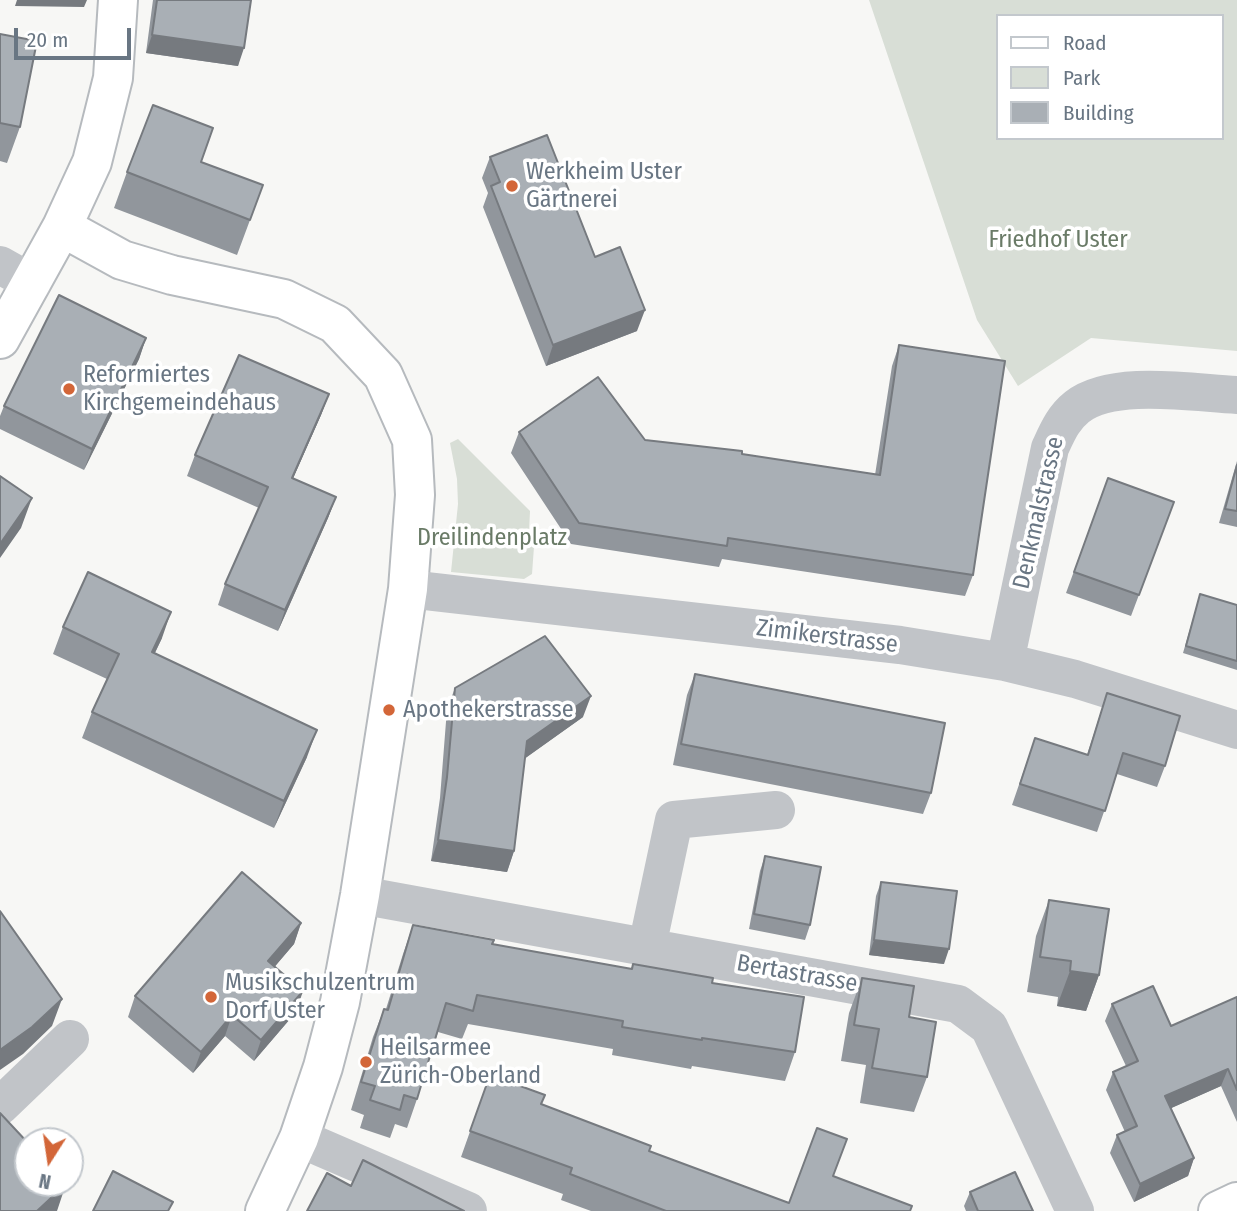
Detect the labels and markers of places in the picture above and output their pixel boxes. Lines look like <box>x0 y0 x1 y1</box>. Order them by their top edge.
place label: Werkheim Uster Gärtnerei <box>526 158 682 214</box>
marker: Werkheim Uster Gärtnerei <box>504 178 520 194</box>
place label: Reformiertes Kirchgemeindehaus <box>83 361 276 417</box>
marker: Reformiertes Kirchgemeindehaus <box>61 381 77 397</box>
place label: Apothekerstrasse <box>403 696 574 724</box>
marker: Apothekerstrasse <box>381 702 397 718</box>
place label: Musikschulzentrum Dorf Uster <box>225 969 415 1025</box>
marker: Musikschulzentrum Dorf Uster <box>203 989 219 1005</box>
place label: Heilsarmee Zürich-Oberland <box>380 1034 541 1090</box>
marker: Heilsarmee Zürich-Oberland <box>358 1054 374 1070</box>

